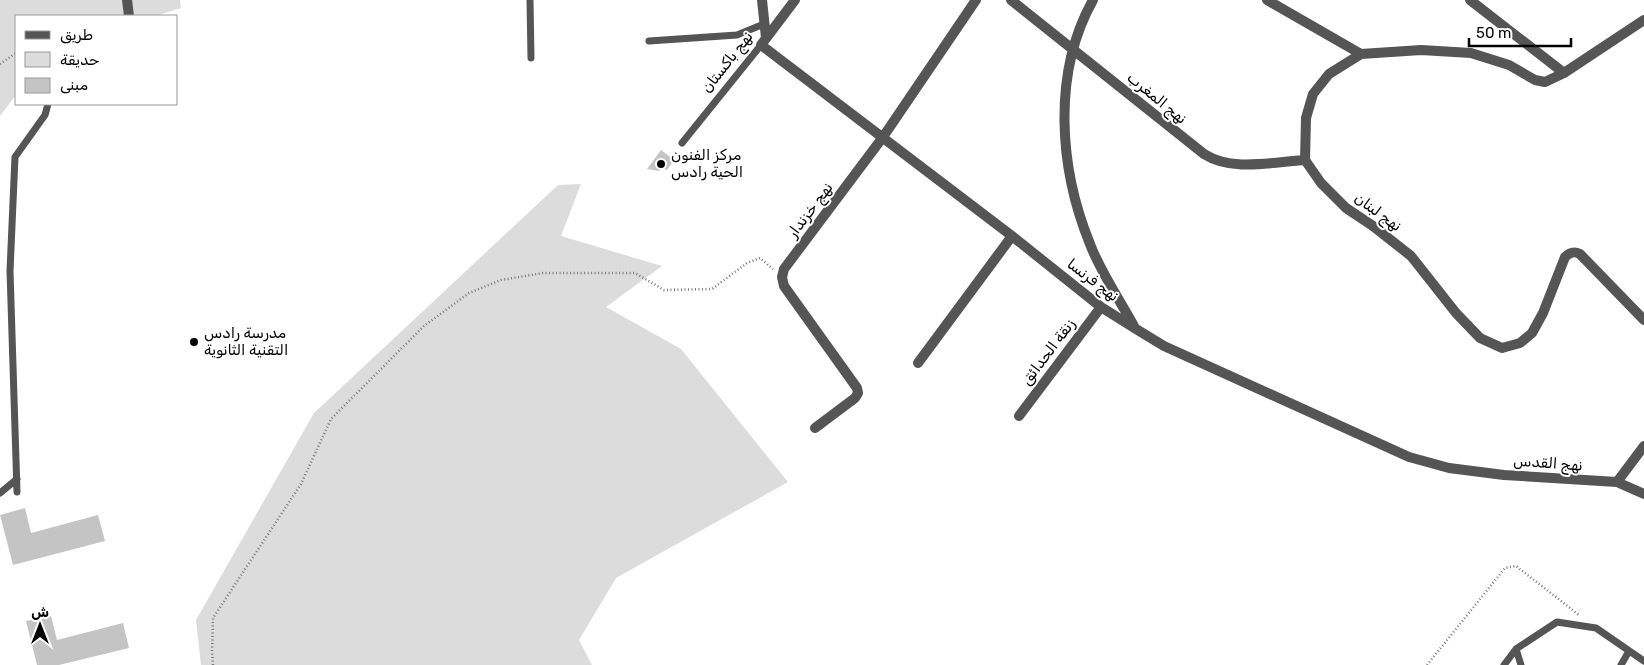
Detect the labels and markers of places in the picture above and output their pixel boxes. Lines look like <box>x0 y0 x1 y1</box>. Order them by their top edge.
place label: مركز الفنون الحية رادس <box>671 146 743 181</box>
marker: مركز الفنون الحية رادس <box>655 158 667 170</box>
place label: مدرسة رادس التقنية الثانوية <box>204 324 288 359</box>
marker: مدرسة رادس التقنية الثانوية <box>188 336 200 348</box>

